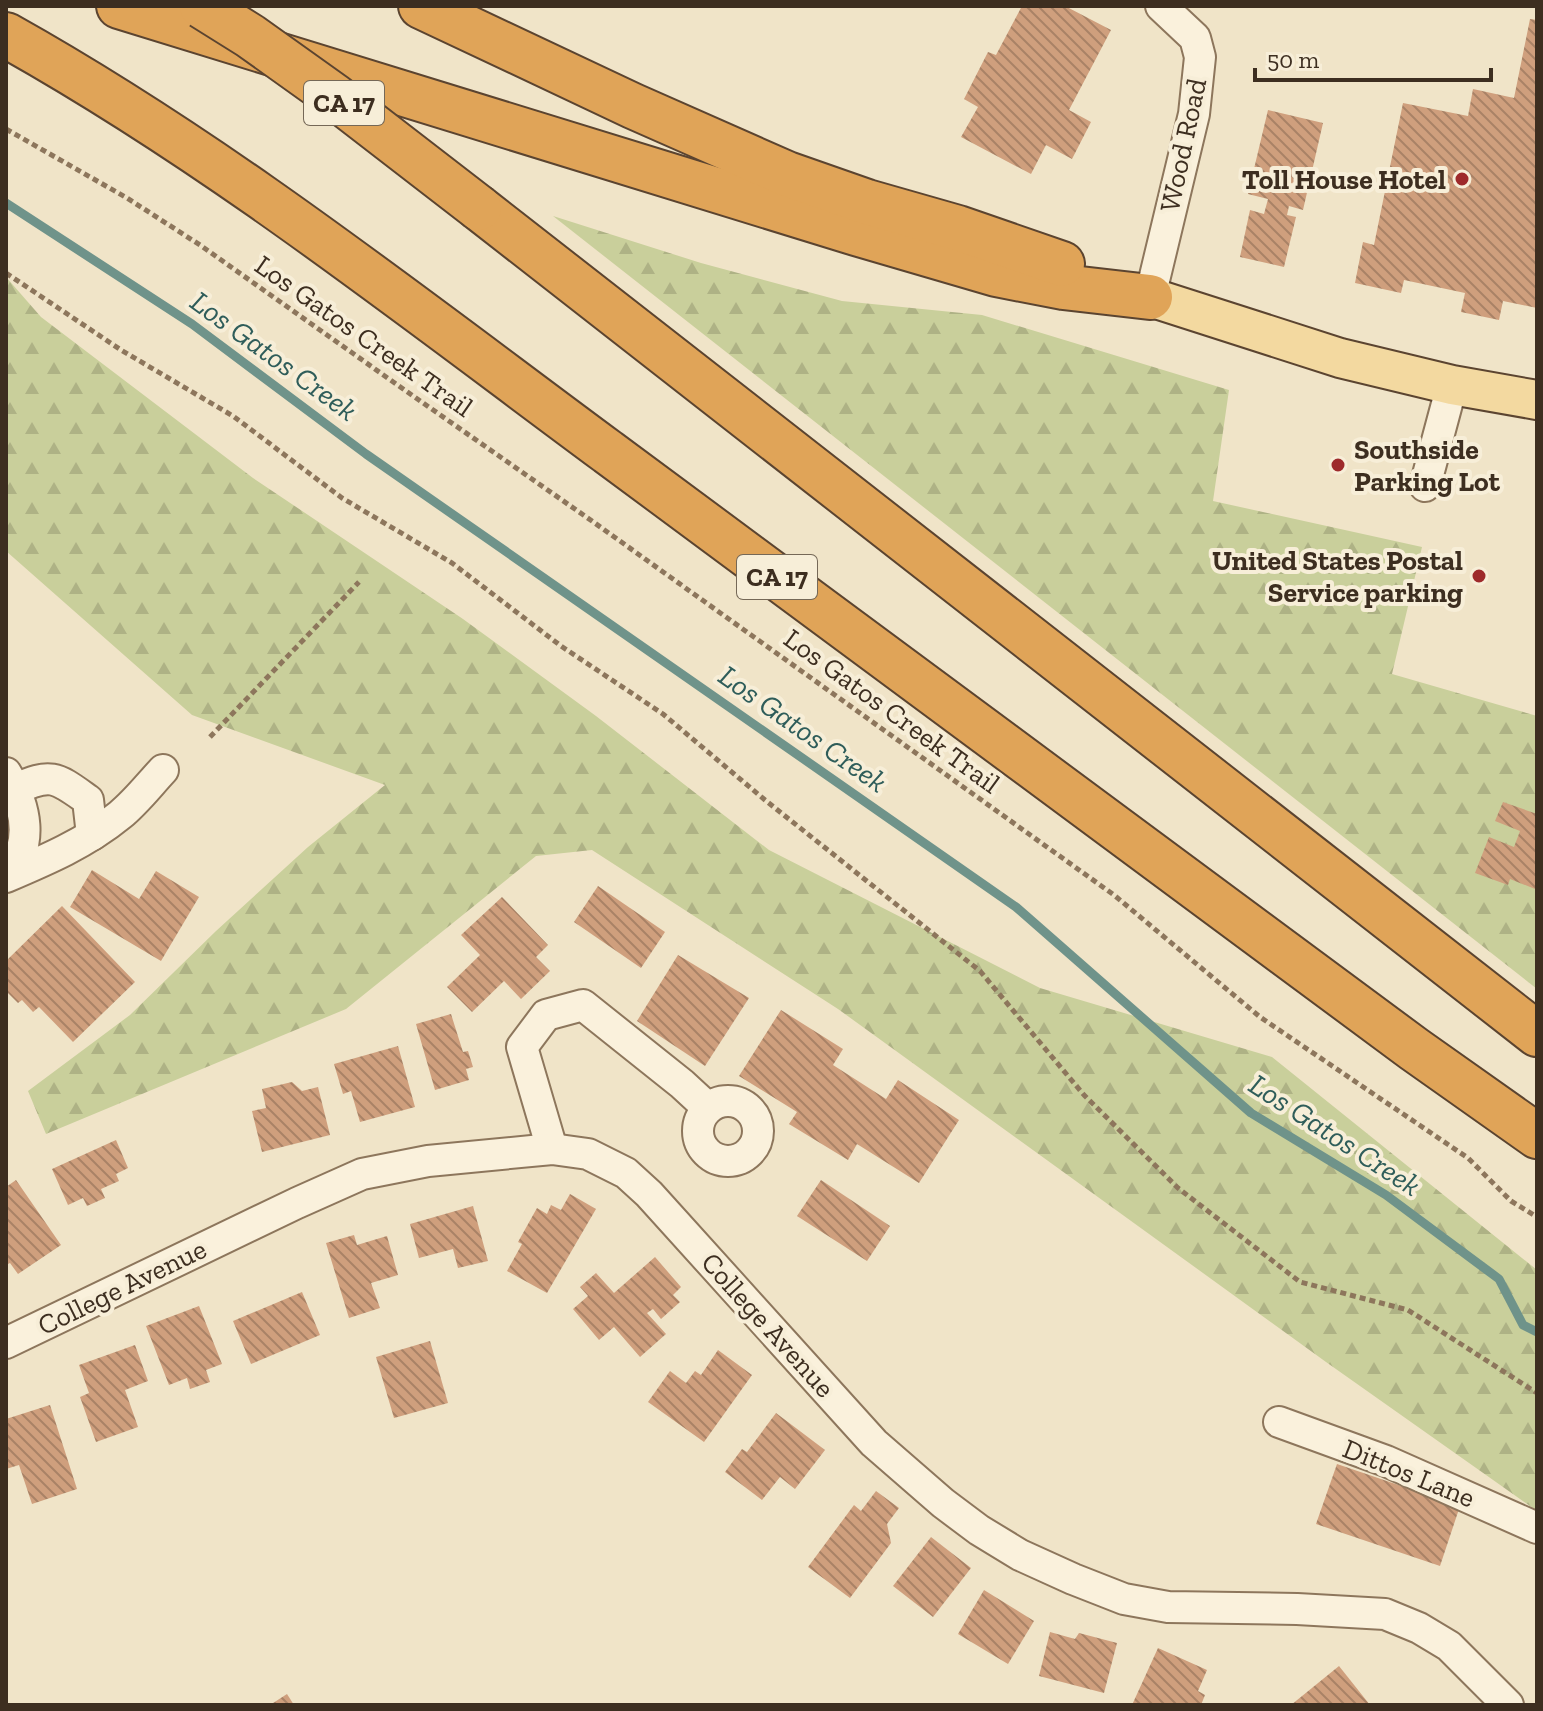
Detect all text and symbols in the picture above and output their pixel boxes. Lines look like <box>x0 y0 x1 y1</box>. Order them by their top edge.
scale bar <box>1255 32 1491 82</box>
text: 50 m <box>1267 45 1320 74</box>
street label: Wood Road <box>1153 75 1213 215</box>
road number: CA 17 <box>304 81 384 125</box>
place label: Toll House Hotel <box>1242 163 1446 196</box>
marker: Toll House Hotel <box>1453 170 1471 188</box>
street label: Los Gatos Creek Trail <box>248 248 480 424</box>
water label: Los Gatos Creek <box>184 283 364 429</box>
place label: Southside Parking Lot <box>1354 433 1501 498</box>
marker: Southside Parking Lot <box>1329 456 1347 474</box>
place label: United States Postal Service parking <box>1212 544 1463 609</box>
road number: CA 17 <box>737 555 817 599</box>
marker: United States Postal Service parking <box>1470 567 1488 585</box>
street label: Los Gatos Creek Trail <box>777 621 1007 801</box>
water label: Los Gatos Creek <box>712 658 894 800</box>
water label: Los Gatos Creek <box>1242 1066 1428 1204</box>
street label: College Avenue <box>32 1232 212 1342</box>
street label: College Avenue <box>694 1246 842 1404</box>
street label: Dittos Lane <box>1338 1432 1480 1514</box>

